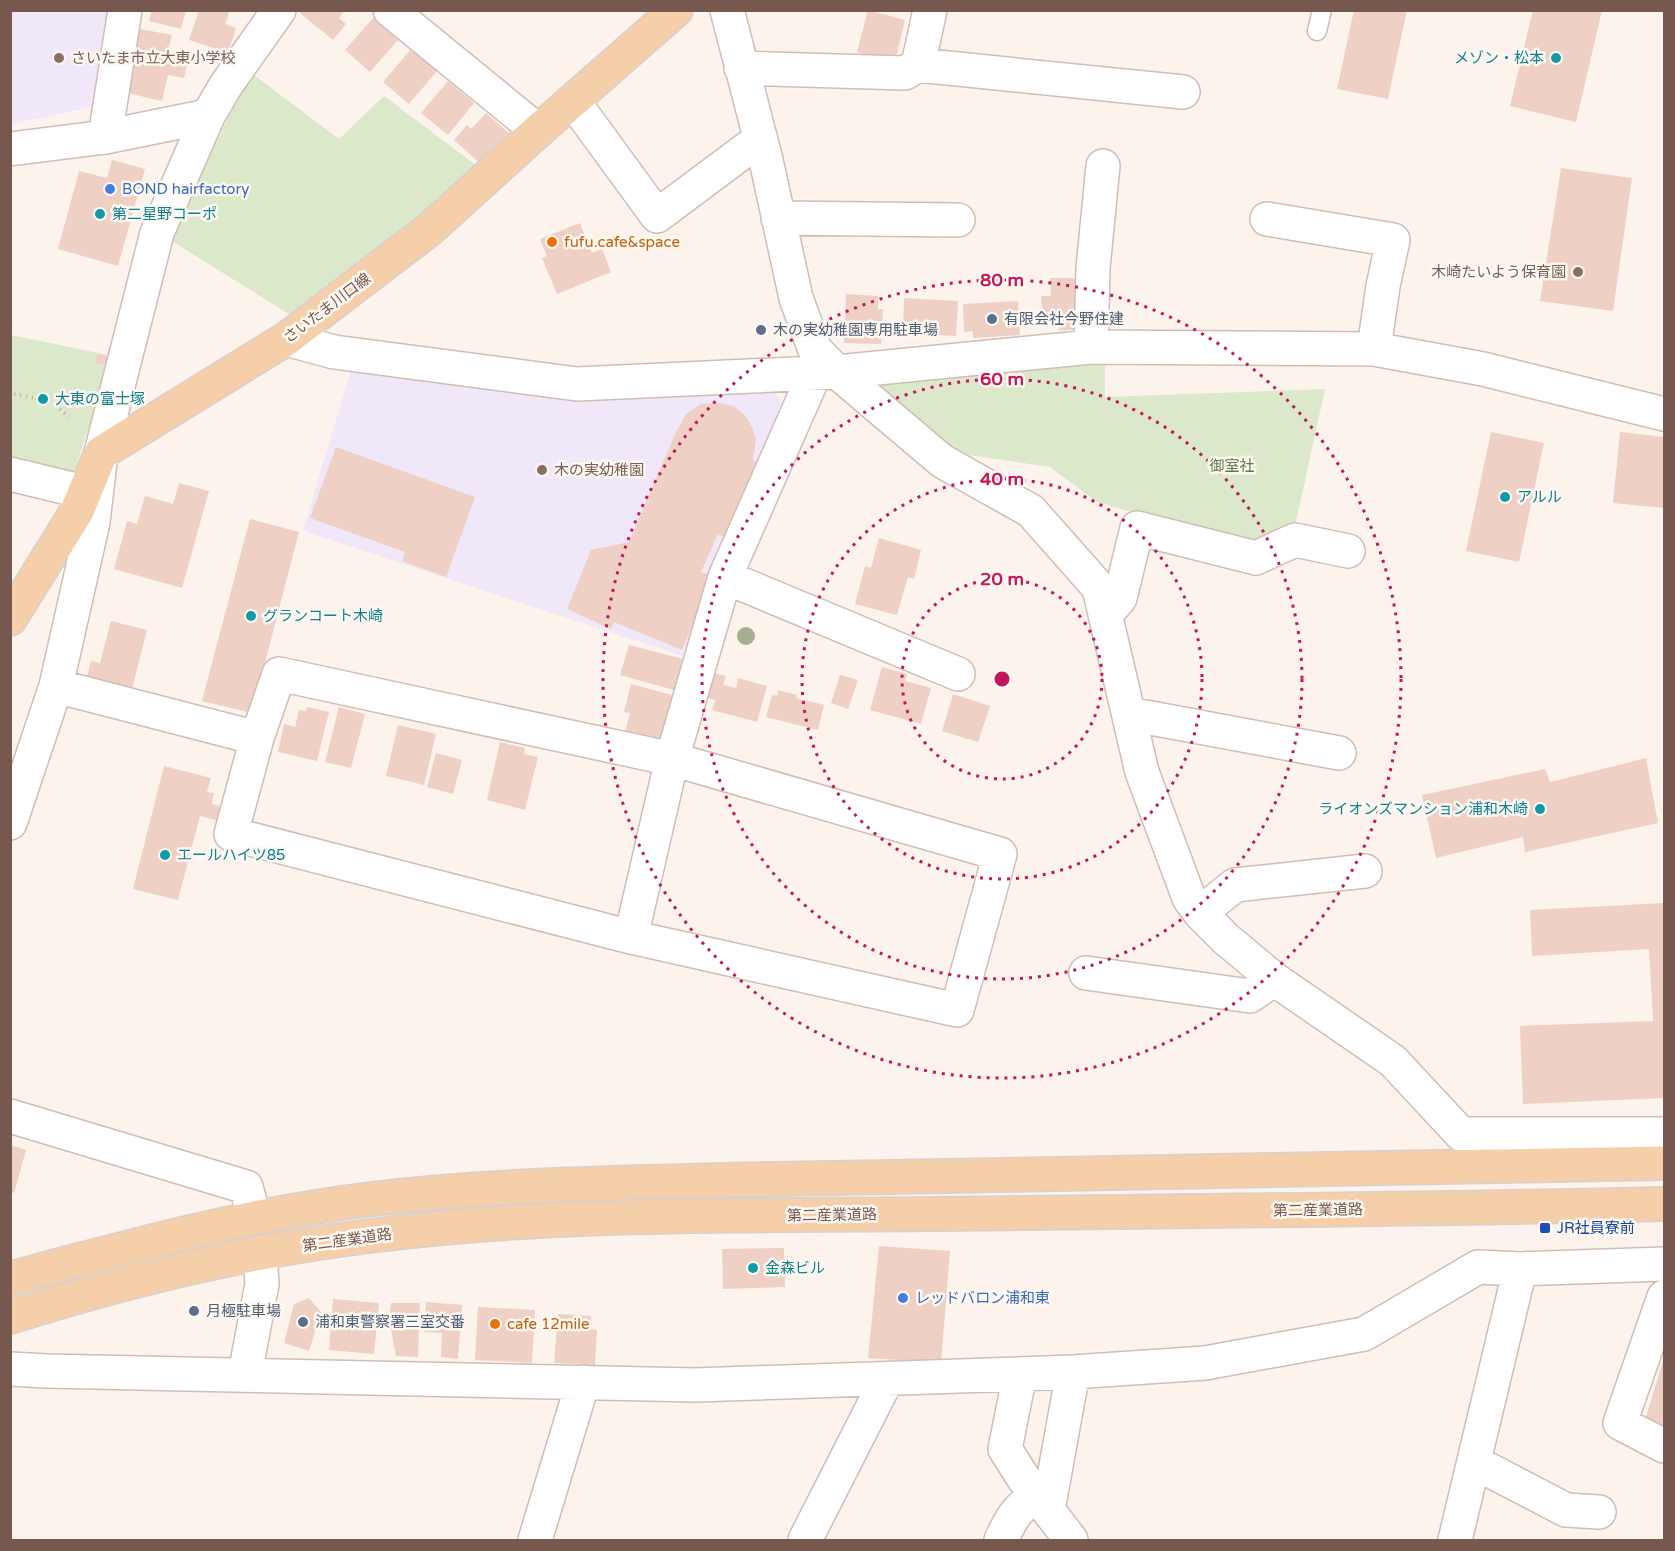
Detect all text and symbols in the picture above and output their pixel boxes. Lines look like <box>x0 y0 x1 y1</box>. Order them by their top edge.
place label: さいたま市立大東小学校 <box>71 49 236 67</box>
place label: メゾン・松本 <box>1454 49 1544 67</box>
marker: さいたま市立大東小学校 <box>52 51 66 65</box>
marker: メゾン・松本 <box>1549 51 1563 65</box>
place label: BOND hairfactory <box>122 180 249 198</box>
marker: BOND hairfactory <box>103 182 117 196</box>
place label: 第二星野コーポ <box>112 205 217 223</box>
marker: 第二星野コーポ <box>93 207 107 221</box>
place label: fufu.cafe&space <box>564 233 680 251</box>
marker: fufu.cafe&space <box>545 235 559 249</box>
place label: 木崎たいよう保育園 <box>1431 263 1566 281</box>
marker: 木崎たいよう保育園 <box>1571 265 1585 279</box>
street label: さいたま川口線 <box>280 269 374 347</box>
text: 80 m <box>980 269 1024 291</box>
place label: 有限会社今野住建 <box>1004 310 1124 328</box>
marker: 有限会社今野住建 <box>985 312 999 326</box>
place label: 木の実幼稚園専用駐車場 <box>773 321 938 339</box>
marker: 木の実幼稚園専用駐車場 <box>754 323 768 337</box>
text: 60 m <box>980 368 1024 390</box>
place label: 大東の富士塚 <box>55 390 145 408</box>
marker: 大東の富士塚 <box>36 392 50 406</box>
park label: 御室社 <box>1209 457 1255 475</box>
place label: 木の実幼稚園 <box>554 461 644 479</box>
marker: 木の実幼稚園 <box>535 463 549 477</box>
text: 40 m <box>980 468 1024 490</box>
place label: アルル <box>1517 488 1562 506</box>
marker: アルル <box>1498 490 1512 504</box>
text: 20 m <box>980 568 1024 590</box>
place label: グランコート木崎 <box>263 607 383 625</box>
marker: グランコート木崎 <box>244 609 258 623</box>
centre of rings <box>992 669 1012 689</box>
place label: ライオンズマンション浦和木崎 <box>1318 800 1528 818</box>
marker: ライオンズマンション浦和木崎 <box>1533 802 1547 816</box>
place label: エールハイツ85 <box>177 846 286 864</box>
marker: エールハイツ85 <box>158 848 172 862</box>
street label: 第二産業道路 <box>1273 1200 1363 1220</box>
street label: 第二産業道路 <box>787 1205 877 1225</box>
place label: JR社員寮前 <box>1557 1219 1635 1237</box>
marker: JR社員寮前 <box>1538 1221 1552 1235</box>
street label: 第二産業道路 <box>301 1225 393 1255</box>
place label: 金森ビル <box>765 1259 825 1277</box>
marker: 金森ビル <box>746 1261 760 1275</box>
place label: レッドバロン浦和東 <box>915 1289 1050 1307</box>
marker: レッドバロン浦和東 <box>896 1291 910 1305</box>
place label: 月極駐車場 <box>206 1302 281 1320</box>
marker: 月極駐車場 <box>187 1304 201 1318</box>
place label: 浦和東警察署三室交番 <box>315 1313 465 1331</box>
marker: 浦和東警察署三室交番 <box>296 1315 310 1329</box>
place label: cafe 12mile <box>507 1315 590 1333</box>
marker: cafe 12mile <box>488 1317 502 1331</box>

